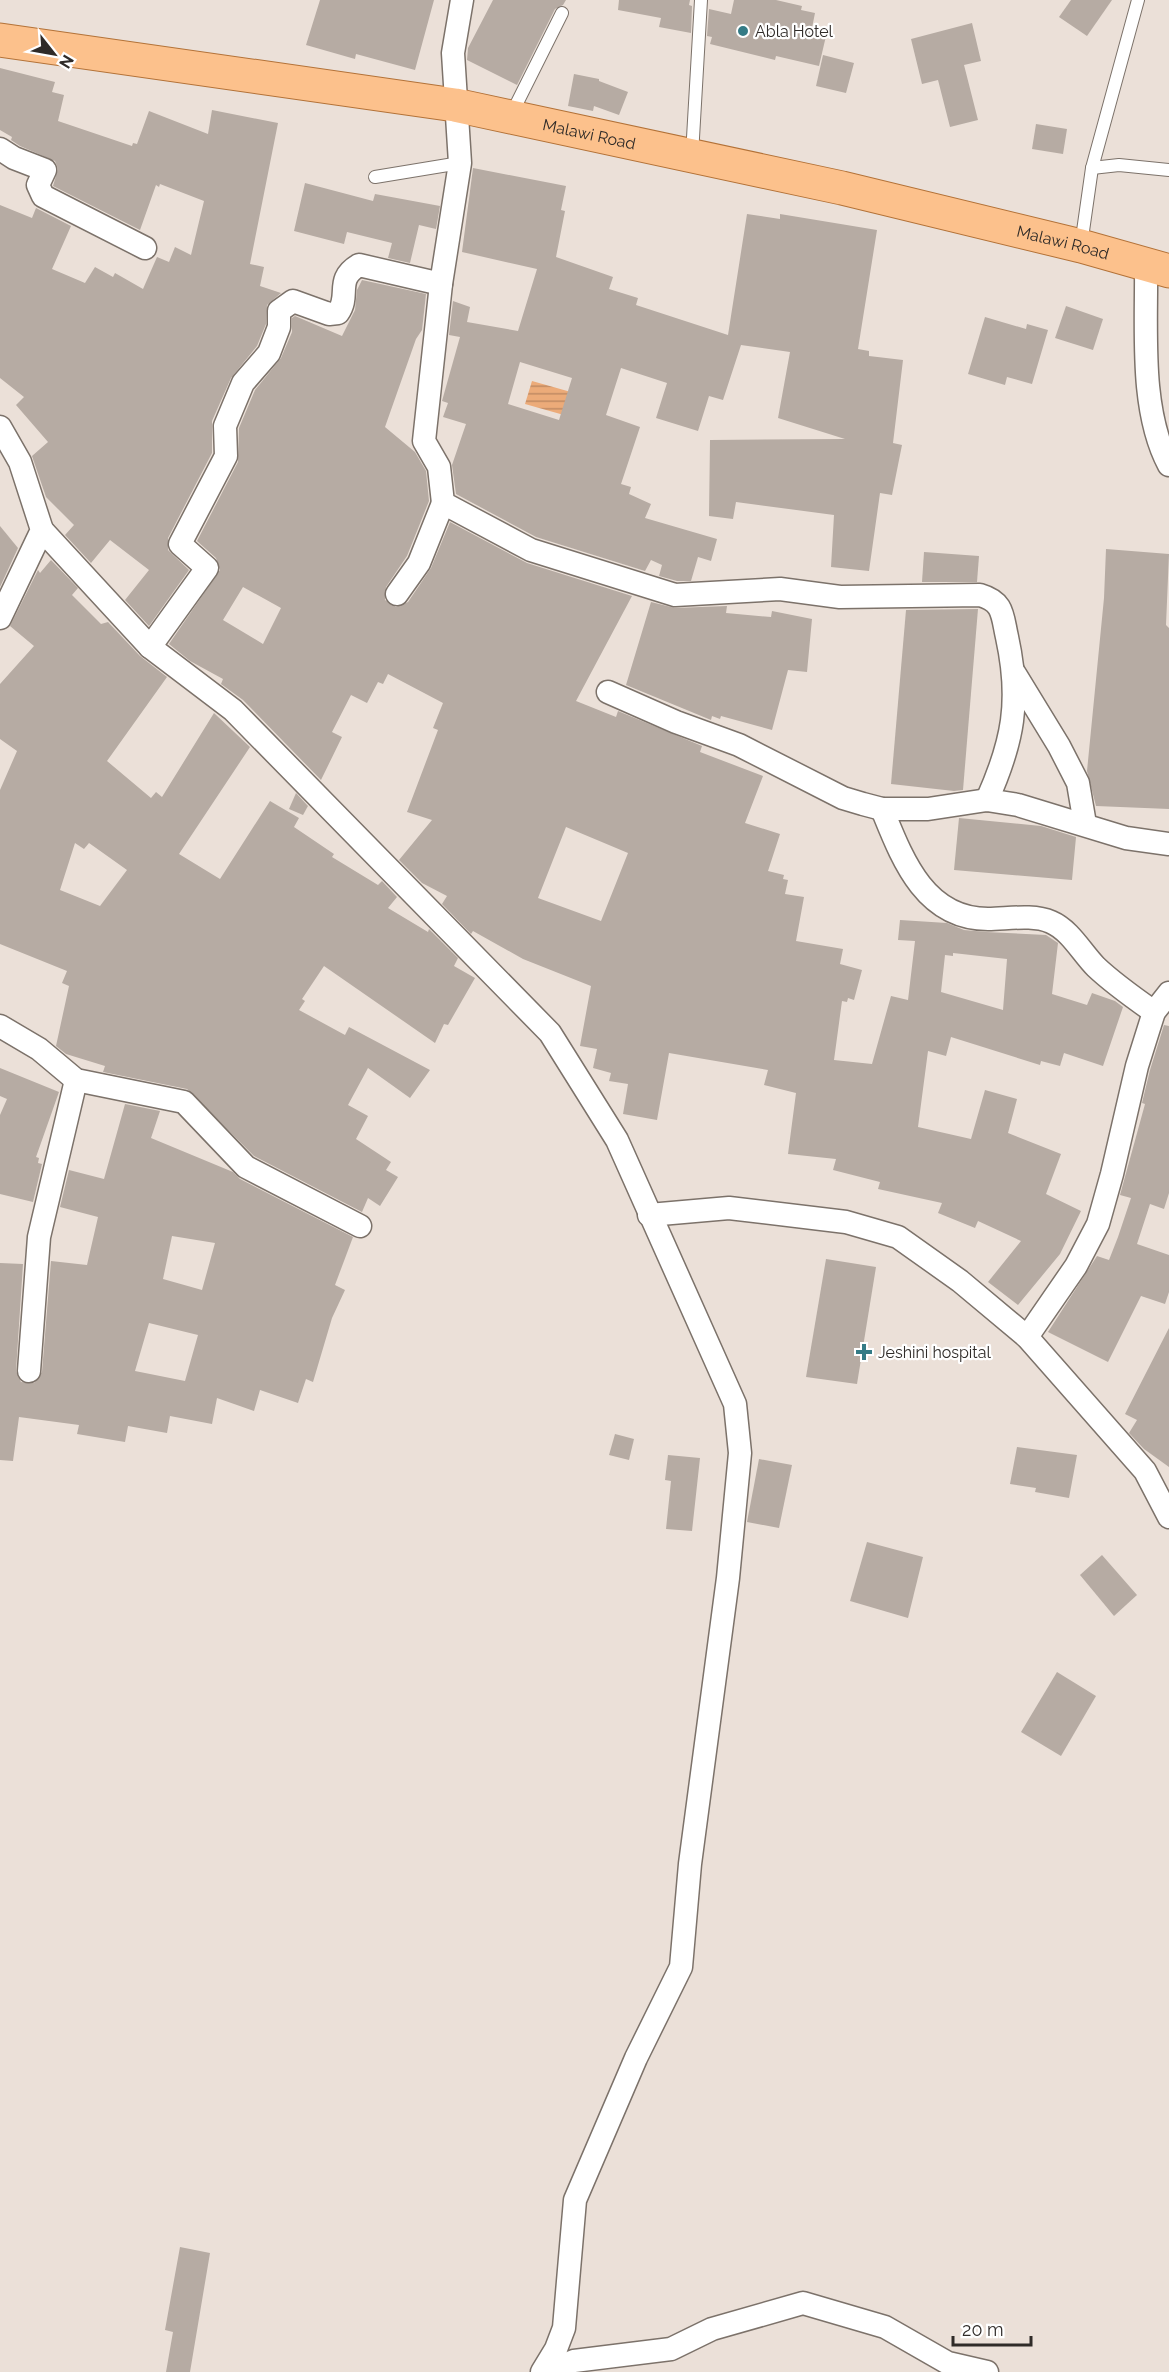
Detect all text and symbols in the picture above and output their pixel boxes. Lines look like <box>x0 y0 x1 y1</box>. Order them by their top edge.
place label: Abla Hotel <box>755 22 834 41</box>
north arrow <box>24 24 84 84</box>
marker: Abla Hotel <box>736 24 750 38</box>
text: N <box>55 51 78 72</box>
street label: Malawi Road <box>541 115 637 154</box>
street label: Malawi Road <box>1015 222 1111 264</box>
marker: Jeshini hospital <box>855 1343 873 1361</box>
place label: Jeshini hospital <box>878 1343 991 1362</box>
scale bar <box>953 2309 1031 2347</box>
text: 20 m <box>962 2319 1004 2340</box>

